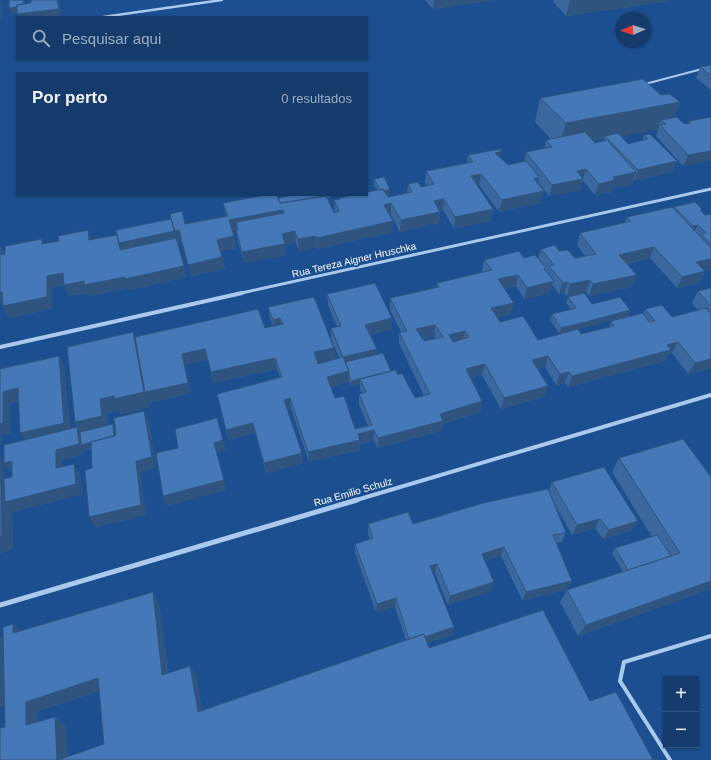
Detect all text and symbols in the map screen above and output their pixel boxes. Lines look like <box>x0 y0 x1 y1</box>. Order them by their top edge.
north arrow <box>615 12 651 48</box>
search box <box>16 16 368 60</box>
icon: search <box>30 27 52 49</box>
text: Pesquisar aqui <box>62 30 161 47</box>
text: Por perto <box>32 88 108 107</box>
text: 0 resultados <box>281 91 352 106</box>
street label: Rua Tereza Aigner Hruschka <box>291 240 418 280</box>
street label: Rua Emilio Schulz <box>312 476 394 508</box>
map controls <box>663 676 699 748</box>
button: + <box>663 676 699 712</box>
button: − <box>663 712 699 748</box>

